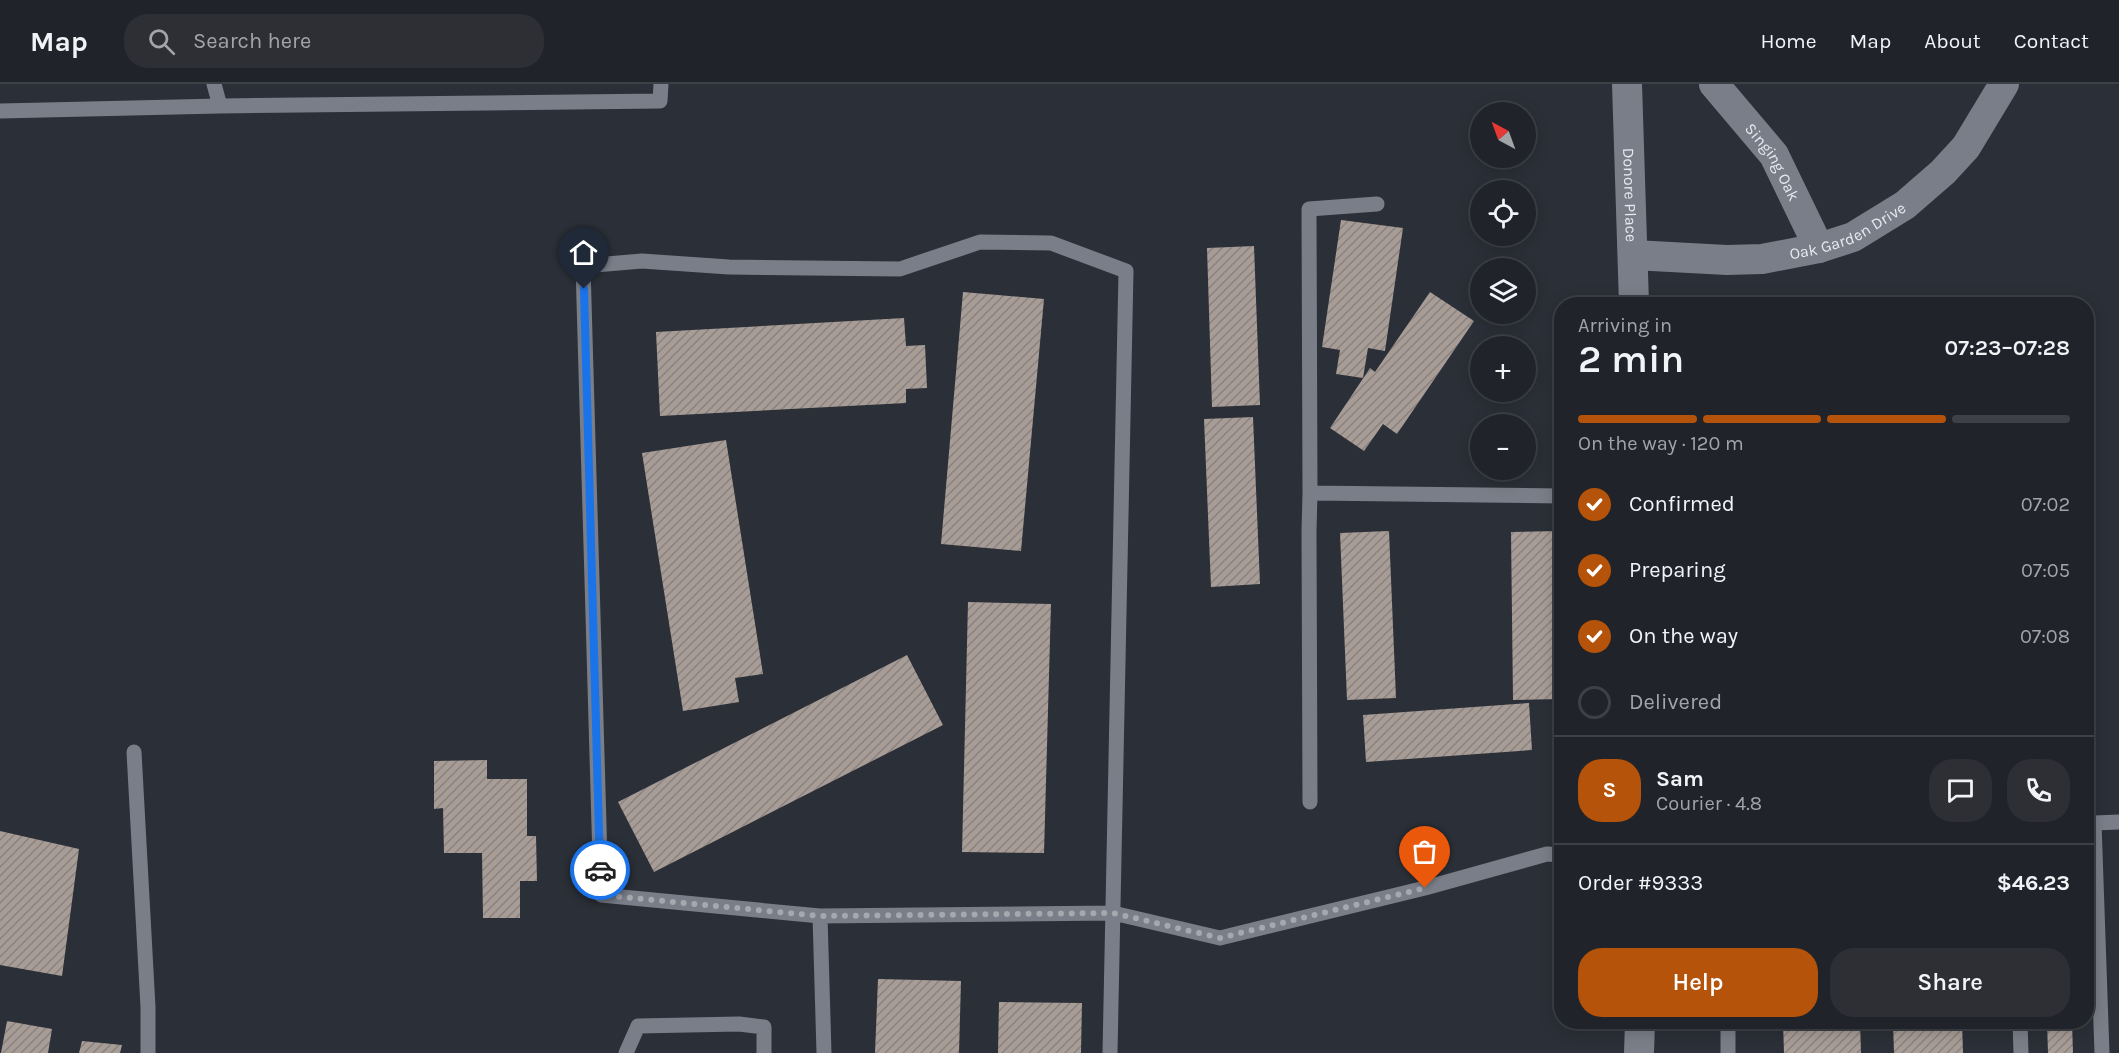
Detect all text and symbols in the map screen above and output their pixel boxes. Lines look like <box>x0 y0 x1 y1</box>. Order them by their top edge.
search box <box>124 14 544 68</box>
text: Map <box>30 25 88 58</box>
icon: search <box>145 25 178 58</box>
text: Search here <box>193 28 311 54</box>
text: Home <box>1761 29 1817 53</box>
text: Map <box>1850 29 1891 53</box>
text: About <box>1924 29 1981 53</box>
text: Contact <box>2014 29 2089 53</box>
north arrow <box>1470 102 1536 168</box>
map controls <box>1470 102 1536 480</box>
street label: Singing Oak <box>1741 119 1804 204</box>
street label: Donore Place <box>1620 148 1642 242</box>
button: locate <box>1470 180 1536 246</box>
street label: Oak Garden Drive <box>1788 198 1909 263</box>
pin <box>558 227 609 289</box>
icon: home <box>567 236 600 269</box>
button: layers <box>1470 258 1536 324</box>
text: Arriving in <box>1578 314 1672 337</box>
text: 07:23–07:28 <box>1945 335 2070 361</box>
button: + <box>1470 336 1536 402</box>
text: 2 min <box>1578 336 1684 382</box>
button: − <box>1470 414 1536 480</box>
text: On the way · 120 m <box>1578 432 1744 455</box>
icon: check <box>1578 488 1611 521</box>
text: Confirmed <box>1629 491 1735 517</box>
text: 07:02 <box>2021 493 2070 516</box>
icon: check <box>1578 554 1611 587</box>
text: Preparing <box>1629 557 1726 583</box>
text: 07:05 <box>2021 559 2070 582</box>
icon: check <box>1578 620 1611 653</box>
text: On the way <box>1629 623 1738 649</box>
text: 07:08 <box>2020 625 2070 648</box>
text: Delivered <box>1629 689 1722 715</box>
button: chat <box>1929 759 1992 822</box>
button: phone <box>2007 759 2070 822</box>
text: Sam <box>1656 766 1704 792</box>
text: S <box>1602 777 1617 803</box>
text: Courier · 4.8 <box>1656 792 1762 815</box>
pin <box>1399 826 1450 888</box>
icon: bag <box>1408 835 1441 868</box>
courier <box>570 840 630 900</box>
icon: car <box>584 854 617 887</box>
text: Order #9333 <box>1578 870 1703 896</box>
text: $46.23 <box>1997 870 2070 896</box>
button: Help <box>1578 948 1818 1017</box>
button: Share <box>1830 948 2070 1017</box>

